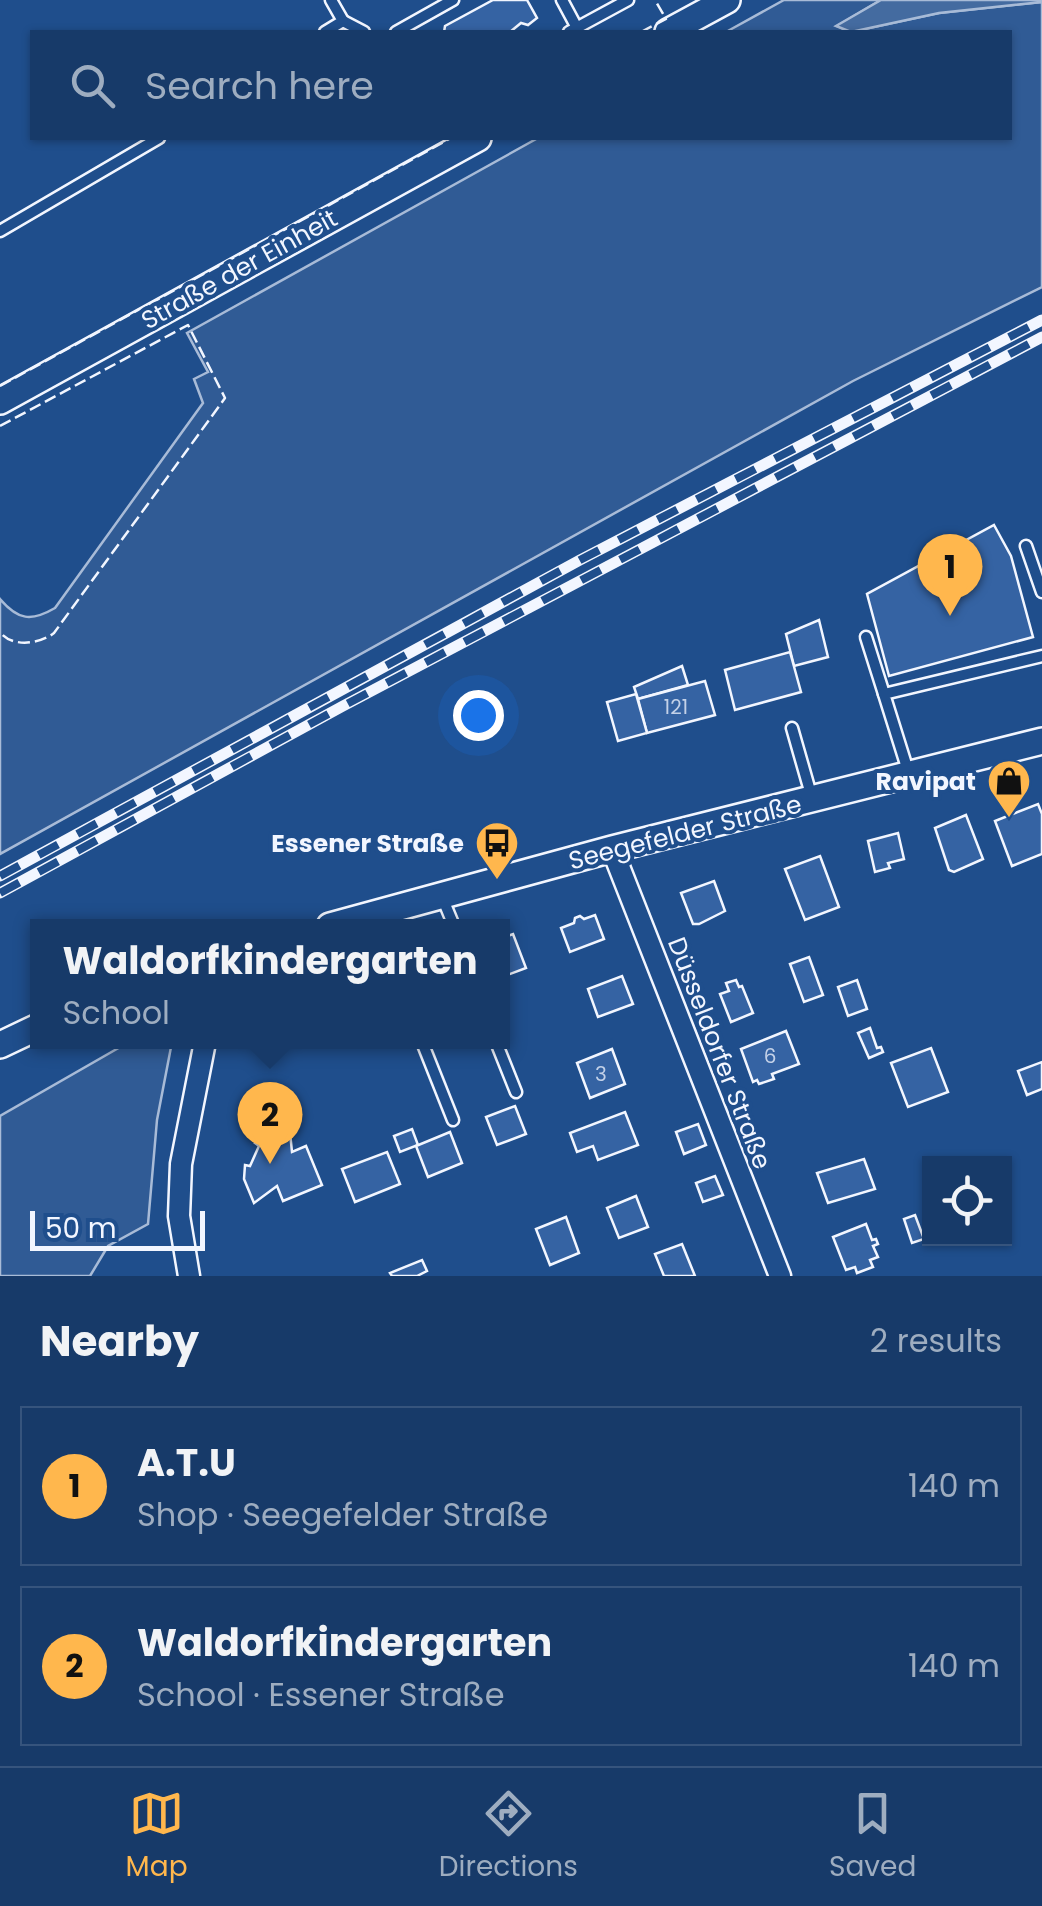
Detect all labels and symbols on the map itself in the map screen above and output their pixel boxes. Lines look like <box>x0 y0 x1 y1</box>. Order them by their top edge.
street label: Straße der Einheit <box>135 201 344 338</box>
pin: 1 <box>918 534 982 616</box>
your location <box>453 690 504 741</box>
house number: 121 <box>664 693 688 721</box>
shop icon: Ravipat <box>986 758 1032 819</box>
place label: Ravipat <box>876 764 976 799</box>
street label: Seegefelder Straße <box>565 787 805 878</box>
bus stop icon: Essener Straße <box>474 820 520 881</box>
place label: Essener Straße <box>271 826 464 861</box>
street label: Düsseldorfer Straße <box>659 932 780 1174</box>
house number: 6 <box>764 1042 776 1070</box>
house number: 3 <box>595 1060 607 1088</box>
pin: 2 <box>238 1082 302 1164</box>
scale bar <box>30 1206 205 1250</box>

